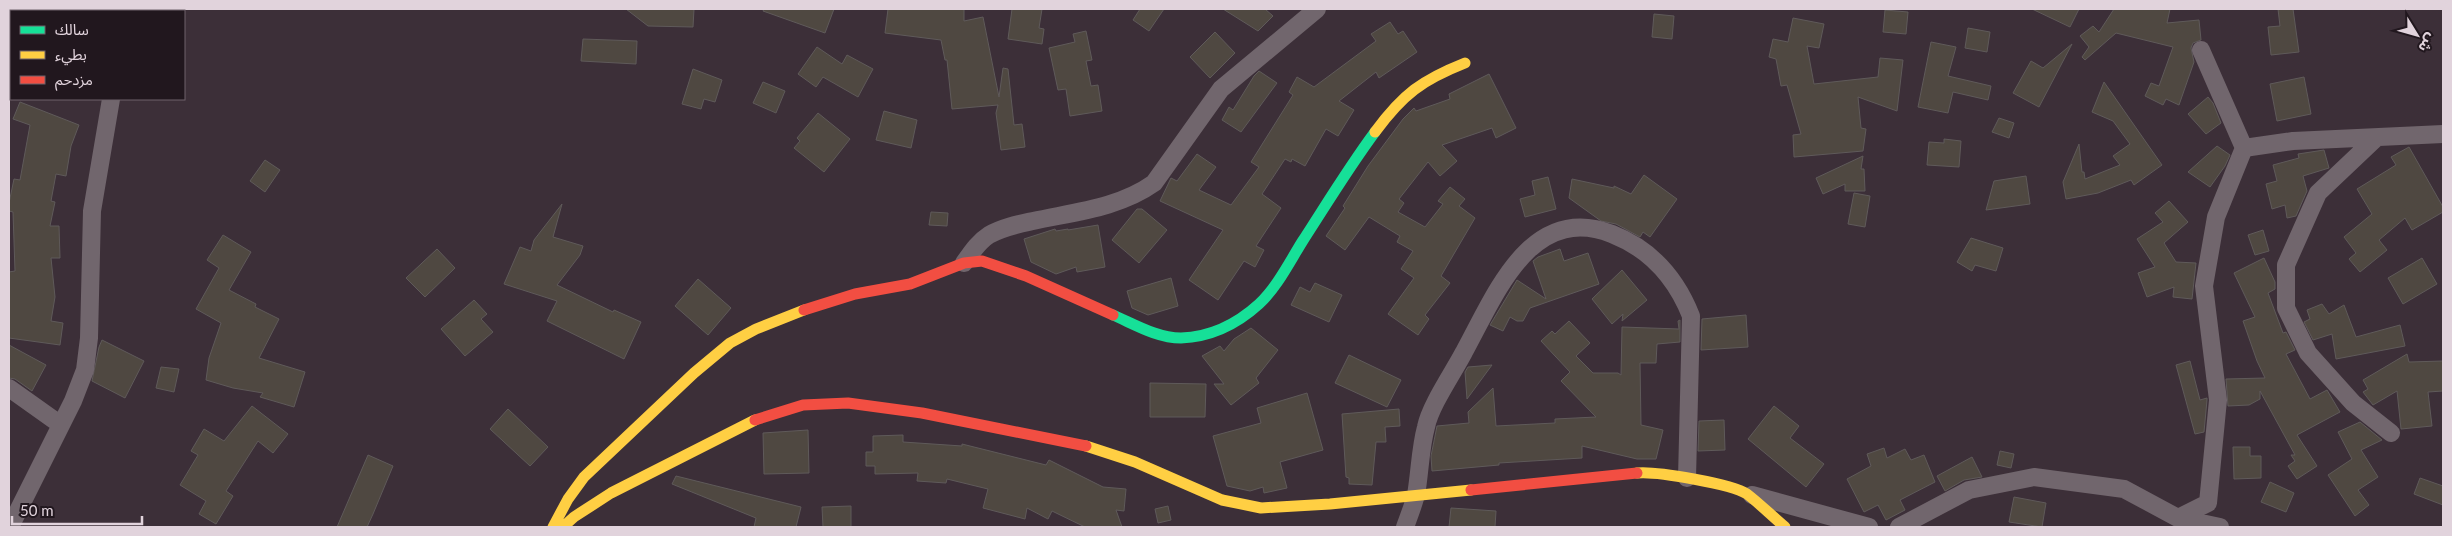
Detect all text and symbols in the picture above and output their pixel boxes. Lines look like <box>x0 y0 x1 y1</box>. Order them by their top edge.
legend <box>10 10 185 100</box>
north arrow <box>2392 10 2442 60</box>
text: سالك <box>55 20 89 38</box>
text: ش <box>2415 30 2440 56</box>
text: بطيء <box>55 45 87 66</box>
text: مزدحم <box>55 70 93 91</box>
scale bar <box>12 494 142 526</box>
text: 50 m <box>20 501 54 519</box>

